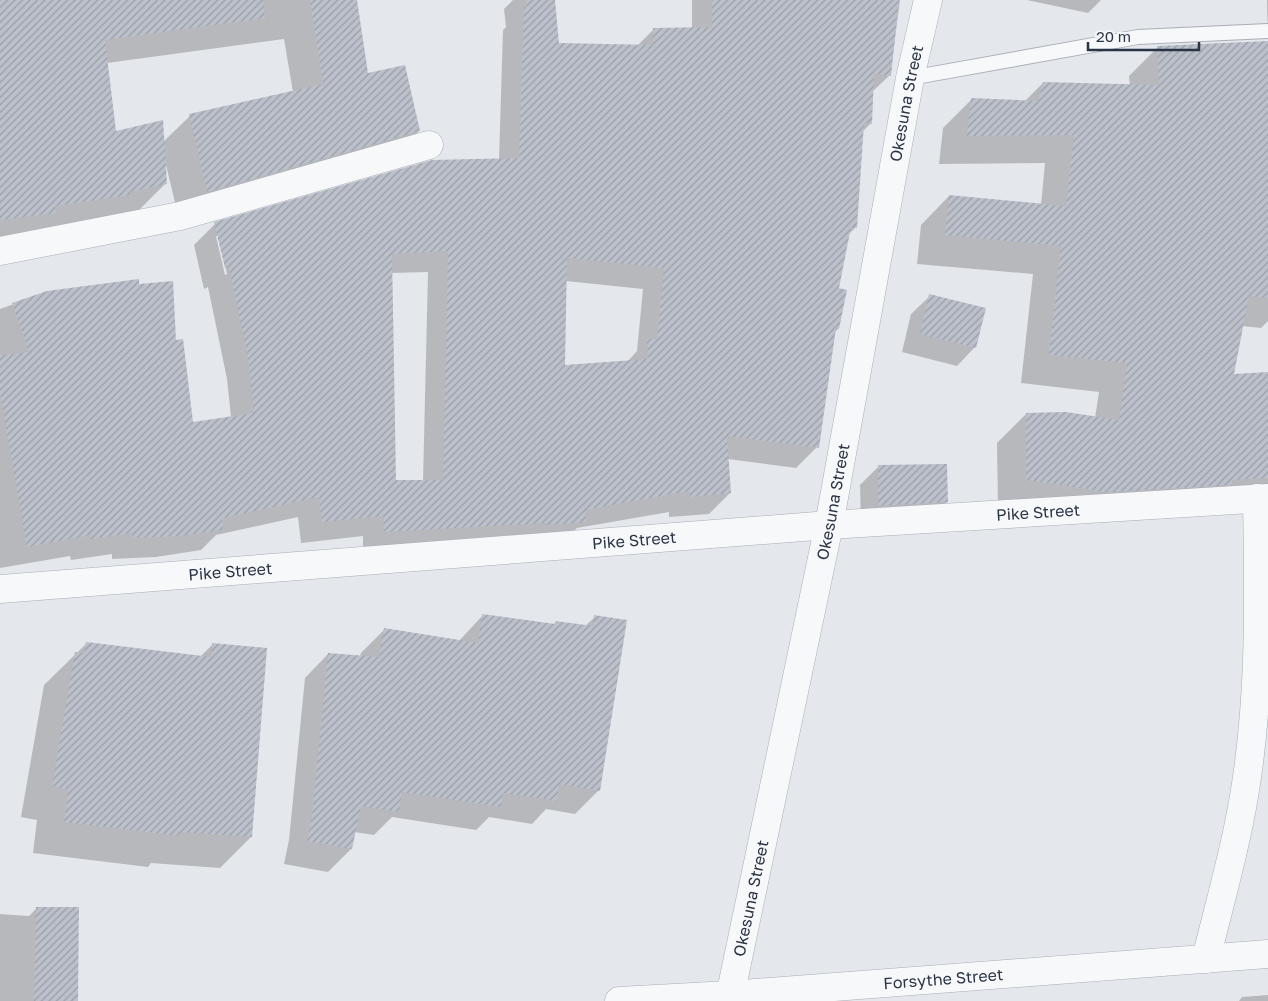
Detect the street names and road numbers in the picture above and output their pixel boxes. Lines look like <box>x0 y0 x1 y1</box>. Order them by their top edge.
street label: Okesuna Street <box>885 43 927 163</box>
street label: Okesuna Street <box>812 442 854 562</box>
street label: Pike Street <box>996 500 1081 525</box>
street label: Pike Street <box>591 527 677 553</box>
street label: Pike Street <box>188 558 273 584</box>
street label: Okesuna Street <box>729 838 773 958</box>
street label: Forsythe Street <box>883 964 1004 993</box>

